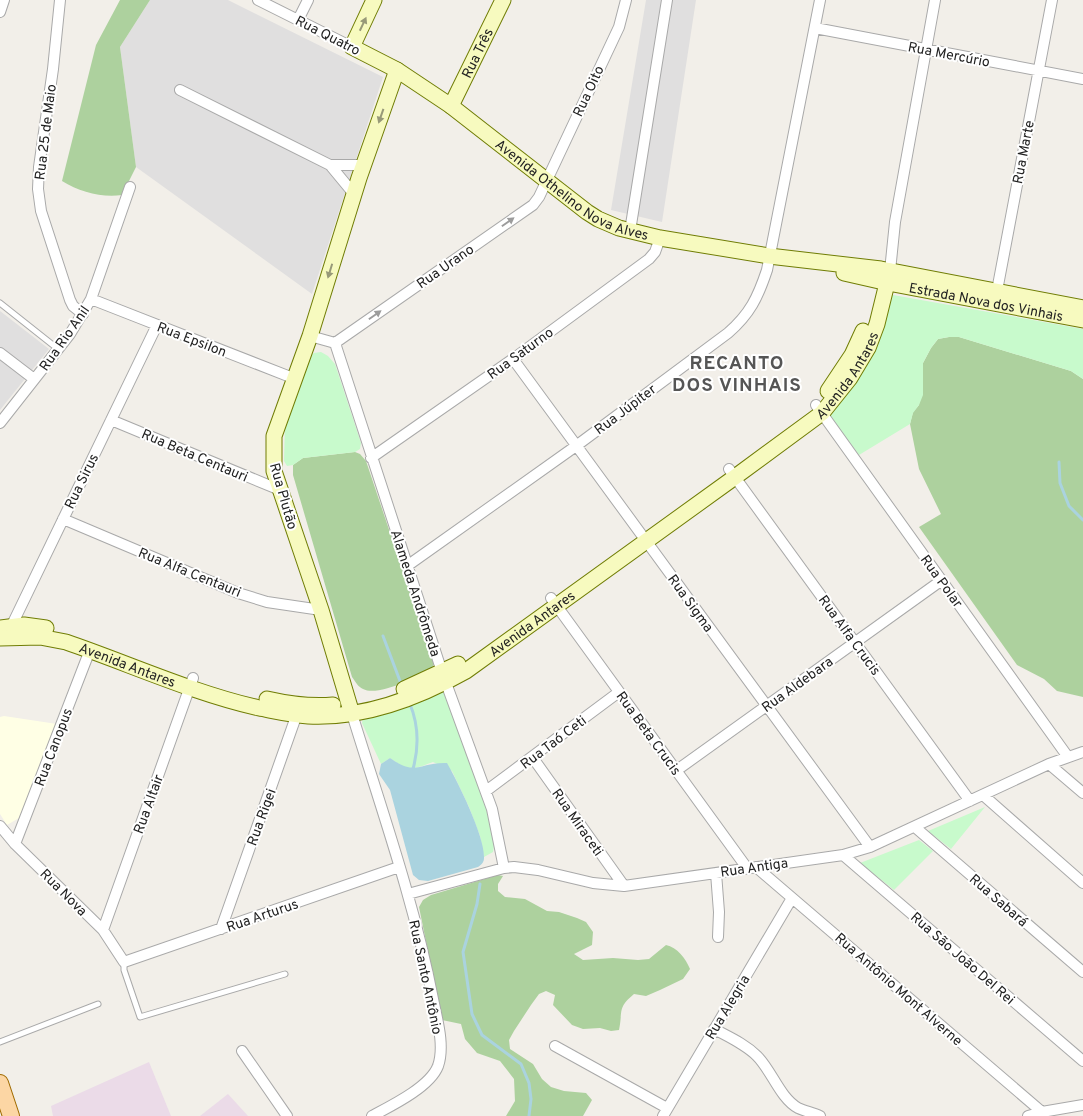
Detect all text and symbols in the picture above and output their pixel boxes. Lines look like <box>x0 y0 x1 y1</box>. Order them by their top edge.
street label: Rua Quatro <box>292 13 363 60</box>
one-way arrow <box>359 16 368 31</box>
street label: Rua Três <box>459 26 498 82</box>
street label: Rua Mercúrio <box>906 39 991 72</box>
street label: Rua Oito <box>570 63 609 120</box>
street label: Rua 25 de Maio <box>32 83 61 181</box>
one-way arrow <box>377 109 384 124</box>
street label: Rua Marte <box>1010 119 1039 186</box>
street label: Avenida Othelino Nova Alves <box>491 137 650 245</box>
one-way arrow <box>501 217 515 227</box>
street label: Rua Urano <box>414 241 478 293</box>
one-way arrow <box>326 263 333 278</box>
street label: Estrada Nova dos Vinhais <box>907 280 1064 326</box>
street label: Rua Rio Anil <box>37 303 94 375</box>
one-way arrow <box>368 310 381 320</box>
street label: Rua Epsilon <box>154 319 229 361</box>
street label: Rua Saturno <box>485 324 557 384</box>
street label: Avenida Antares <box>813 330 883 424</box>
district label: RECANTO DOS VINHAIS <box>672 352 802 398</box>
street label: Rua Júpiter <box>592 381 661 439</box>
street label: Rua Beta Centauri <box>139 426 250 487</box>
street label: Rua Sirus <box>62 451 103 512</box>
street label: Rua Plutão <box>265 461 300 532</box>
street label: Alameda Andrômeda <box>386 528 443 659</box>
street label: Rua Alfa Centauri <box>135 545 243 602</box>
street label: Rua Polar <box>916 552 966 612</box>
street label: Rua Sigma <box>663 572 716 636</box>
street label: Avenida Antares <box>486 588 579 661</box>
street label: Rua Alfa Crucis <box>814 592 884 679</box>
street label: Avenida Antares <box>76 640 178 692</box>
street label: Rua Aldebara <box>759 654 837 717</box>
street label: Rua Beta Crucis <box>612 689 684 779</box>
street label: Rua Canopus <box>32 706 77 789</box>
street label: Rua Taó Ceti <box>518 713 590 774</box>
street label: Rua Altair <box>131 772 168 836</box>
street label: Rua Miraceti <box>547 786 606 860</box>
street label: Rua Rigei <box>244 787 281 848</box>
street label: Rua Antiga <box>719 855 789 882</box>
street label: Rua Nova <box>36 866 90 920</box>
street label: Rua Sabará <box>965 871 1031 931</box>
street label: Rua Arturus <box>224 896 301 937</box>
street label: Rua São João Del Rei <box>906 909 1018 1009</box>
street label: Rua Santo Antônio <box>404 919 445 1036</box>
street label: Rua Antônio Mont Alverne <box>831 930 965 1050</box>
street label: Rua Alegria <box>702 972 754 1043</box>

